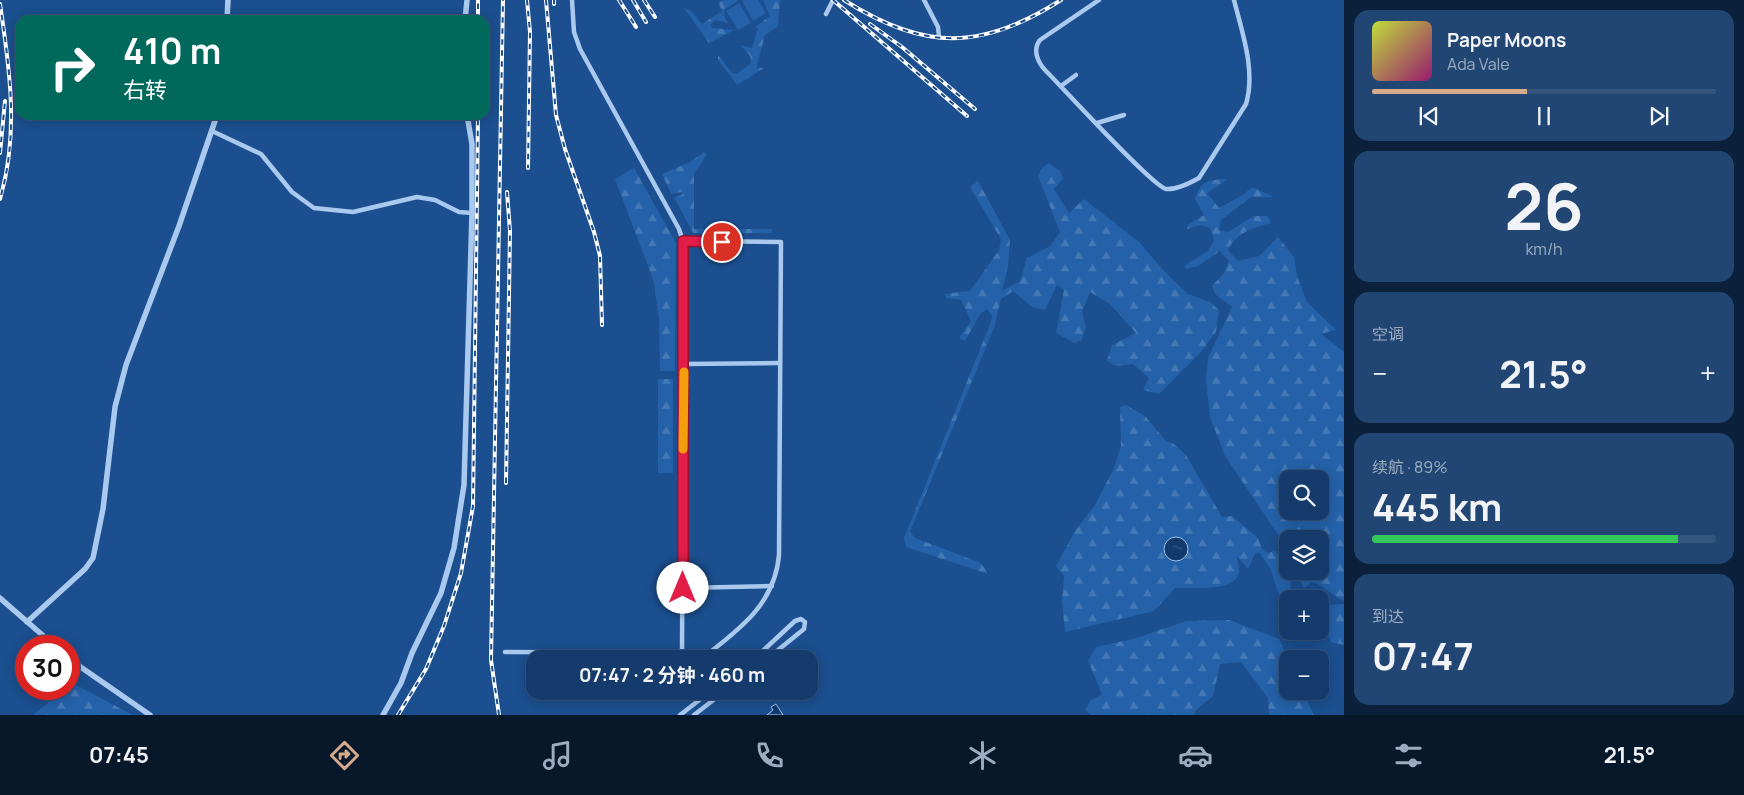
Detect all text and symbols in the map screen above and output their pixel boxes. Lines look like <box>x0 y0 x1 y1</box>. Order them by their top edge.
text: 410 m <box>123 27 221 75</box>
text: Paper Moons <box>1447 27 1566 53</box>
icon: right <box>40 35 105 100</box>
text: Ada Vale <box>1447 53 1510 75</box>
text: 右转 <box>123 75 167 105</box>
icon: previous <box>1415 102 1443 130</box>
icon: pause <box>1530 102 1558 130</box>
icon: next <box>1645 102 1673 130</box>
text: 26 <box>1504 161 1584 250</box>
pin <box>701 221 743 263</box>
icon: arrive <box>708 228 736 256</box>
text: km/h <box>1525 238 1563 260</box>
text: 空调 <box>1372 323 1404 345</box>
text: 21.5° <box>1499 347 1588 399</box>
text: − <box>1372 354 1387 392</box>
text: + <box>1700 354 1716 392</box>
text: 续航 · 89% <box>1372 456 1448 478</box>
map controls <box>1279 470 1329 700</box>
button: search <box>1279 470 1329 520</box>
text: 445 km <box>1372 480 1502 532</box>
button: layers <box>1279 530 1329 580</box>
position arrow <box>656 561 708 613</box>
button: + <box>1279 590 1329 640</box>
text: 到达 <box>1372 605 1404 627</box>
text: 07:47 <box>1372 629 1474 681</box>
speed limit sign: 30 <box>15 635 80 700</box>
button: − <box>1279 650 1329 700</box>
text: 07:47 · 2 分钟 · 460 m <box>579 662 765 688</box>
icon: directions <box>327 738 362 773</box>
icon: music <box>540 738 575 773</box>
icon: phone <box>752 738 787 773</box>
icon: climate <box>965 738 1000 773</box>
icon: car <box>1178 738 1213 773</box>
icon: filters <box>1391 738 1426 773</box>
text: 07:45 <box>89 740 149 770</box>
text: 21.5° <box>1604 740 1655 770</box>

